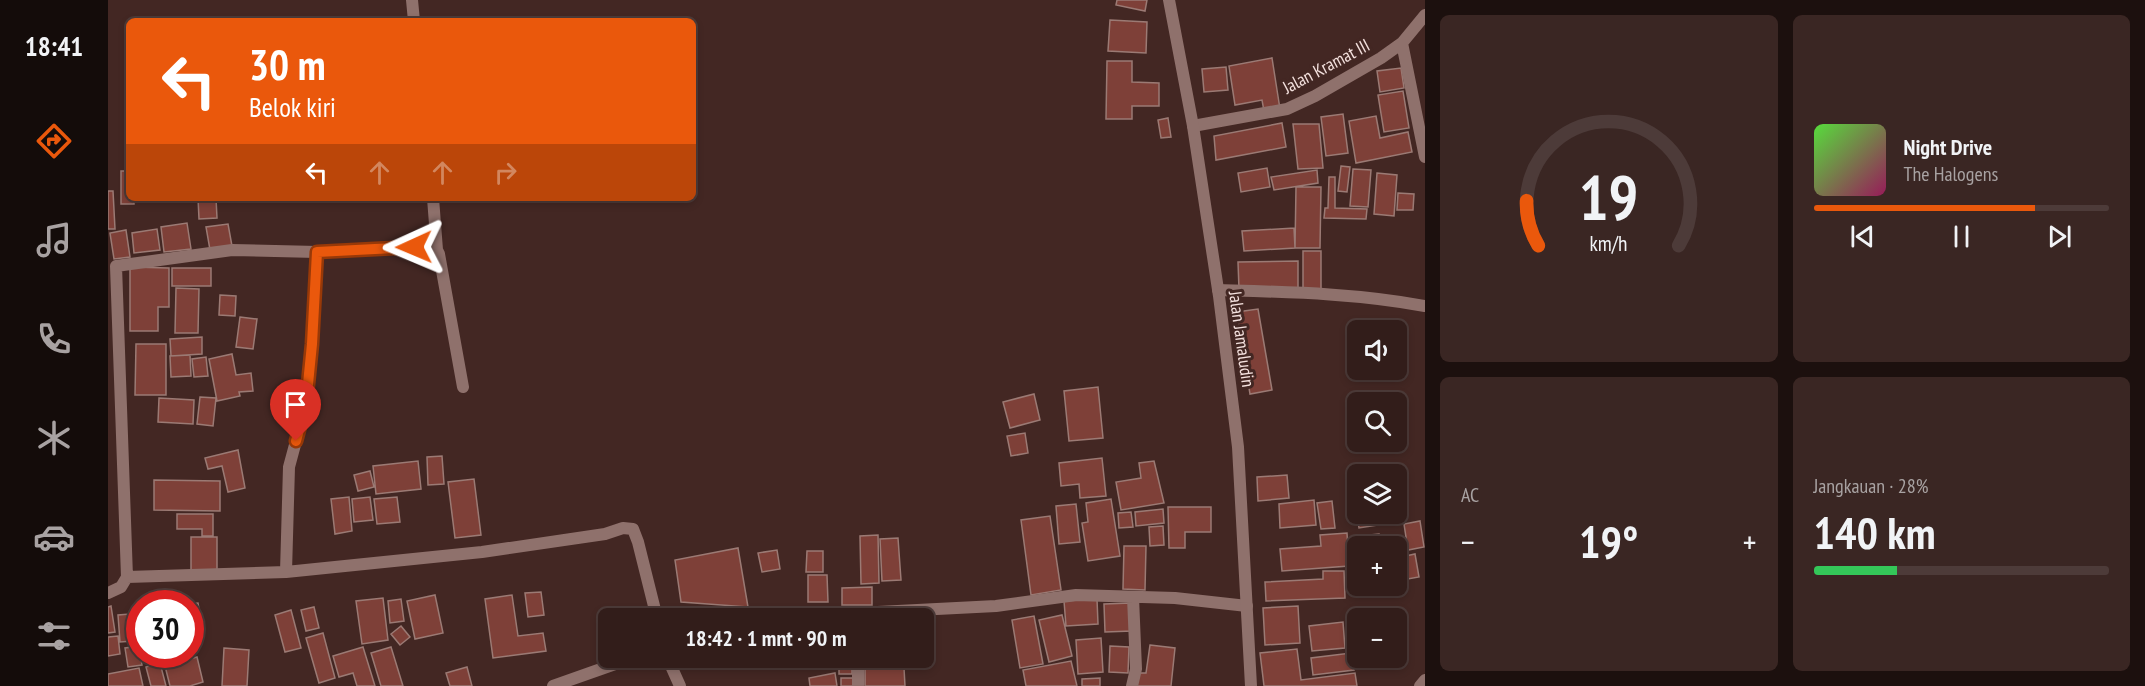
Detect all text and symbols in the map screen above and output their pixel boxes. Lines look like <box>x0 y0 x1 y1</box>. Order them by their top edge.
text: 18:41 <box>25 29 83 63</box>
street label: Jalan Kramat III <box>1278 33 1374 99</box>
text: 30 m <box>249 37 326 92</box>
icon: left <box>150 42 228 120</box>
text: Belok kiri <box>249 90 336 124</box>
icon: directions <box>33 120 75 162</box>
text: Night Drive <box>1904 133 1992 161</box>
icon: left <box>300 156 333 189</box>
icon: ahead <box>363 156 396 189</box>
icon: ahead <box>426 156 459 189</box>
icon: right <box>489 156 522 189</box>
text: 19 <box>1579 156 1639 237</box>
text: The Halogens <box>1904 161 1998 187</box>
position arrow <box>382 215 446 279</box>
icon: music <box>33 219 75 261</box>
icon: previous <box>1846 220 1879 253</box>
icon: pause <box>1945 220 1978 253</box>
icon: next <box>2043 220 2076 253</box>
text: km/h <box>1590 229 1628 257</box>
street label: Jalan Jamaludin <box>1224 289 1260 388</box>
icon: phone <box>33 318 75 360</box>
map controls <box>1347 320 1407 668</box>
button: sound <box>1347 320 1407 380</box>
pin <box>270 379 321 441</box>
icon: arrive <box>279 388 312 421</box>
button: search <box>1347 392 1407 452</box>
icon: climate <box>33 417 75 459</box>
button: layers <box>1347 464 1407 524</box>
text: Jangkauan · 28% <box>1814 473 1928 499</box>
text: AC <box>1461 482 1479 508</box>
text: 140 km <box>1814 503 1936 561</box>
text: 19° <box>1579 512 1638 570</box>
icon: car <box>33 516 75 558</box>
text: − <box>1461 520 1475 563</box>
text: + <box>1743 520 1757 563</box>
button: + <box>1347 536 1407 596</box>
speed limit sign: 30 <box>126 590 204 668</box>
button: − <box>1347 608 1407 668</box>
icon: filters <box>33 615 75 657</box>
text: 18:42 · 1 mnt · 90 m <box>686 624 846 652</box>

